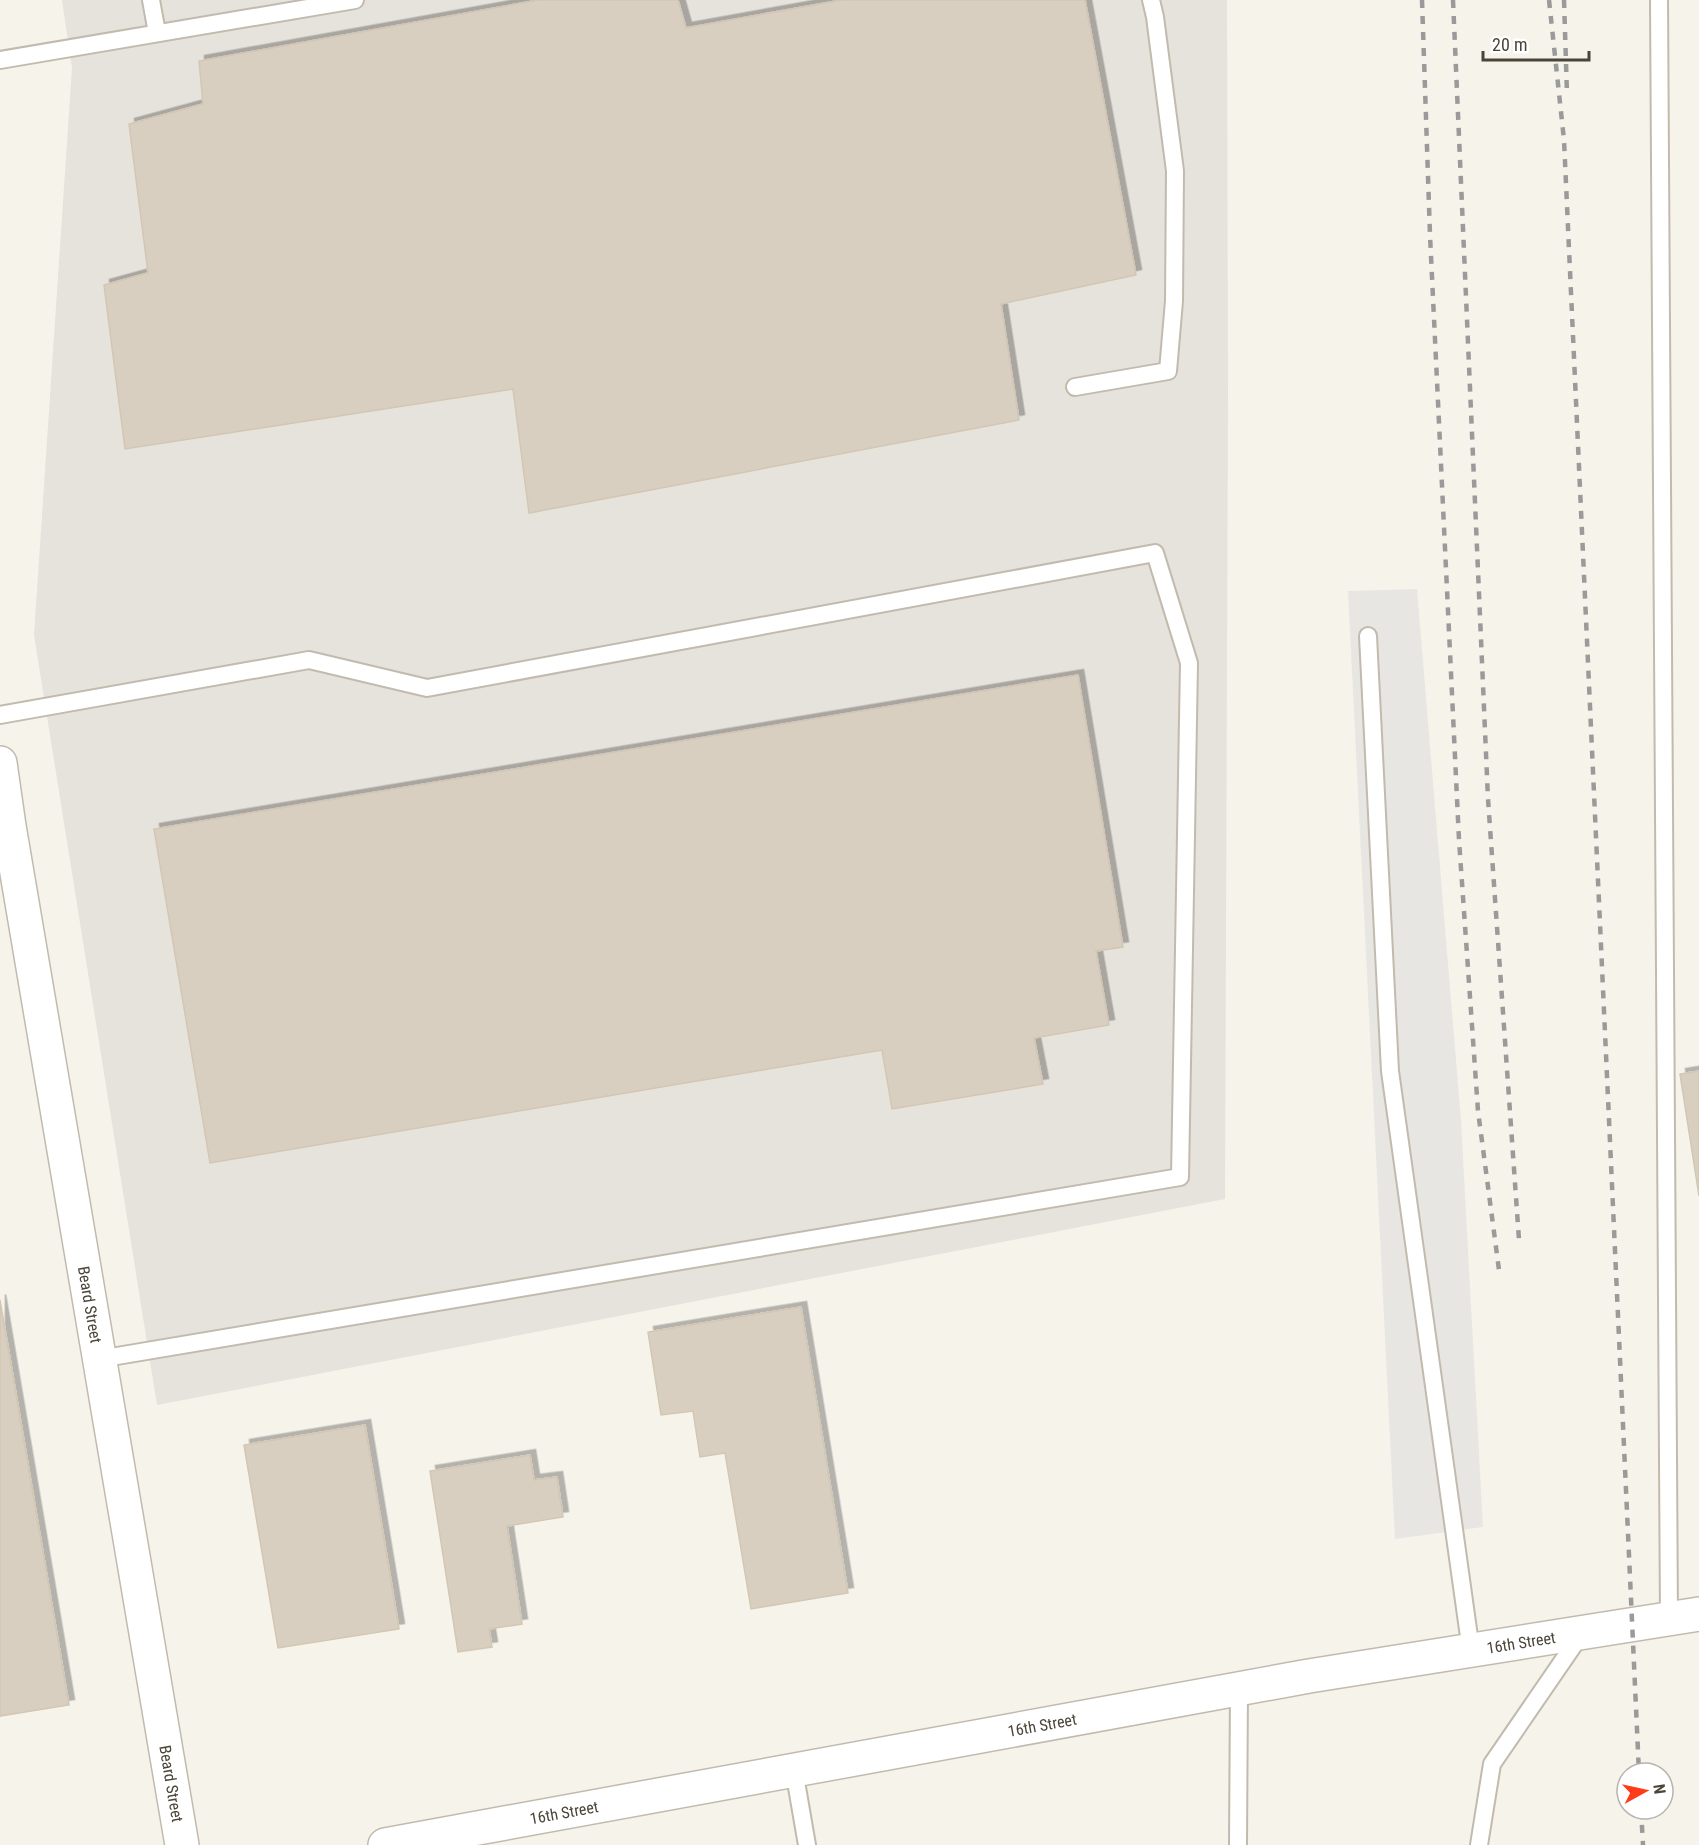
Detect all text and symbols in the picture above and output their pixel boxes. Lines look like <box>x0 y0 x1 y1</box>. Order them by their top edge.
scale bar <box>1483 24 1590 62</box>
text: 20 m <box>1492 34 1527 55</box>
street label: Beard Street <box>74 1265 106 1345</box>
street label: 16th Street <box>1485 1628 1557 1658</box>
street label: 16th Street <box>1006 1710 1078 1741</box>
street label: Beard Street <box>155 1744 187 1824</box>
north arrow <box>1615 1761 1675 1821</box>
text: N <box>1649 1783 1669 1795</box>
street label: 16th Street <box>528 1797 600 1828</box>

